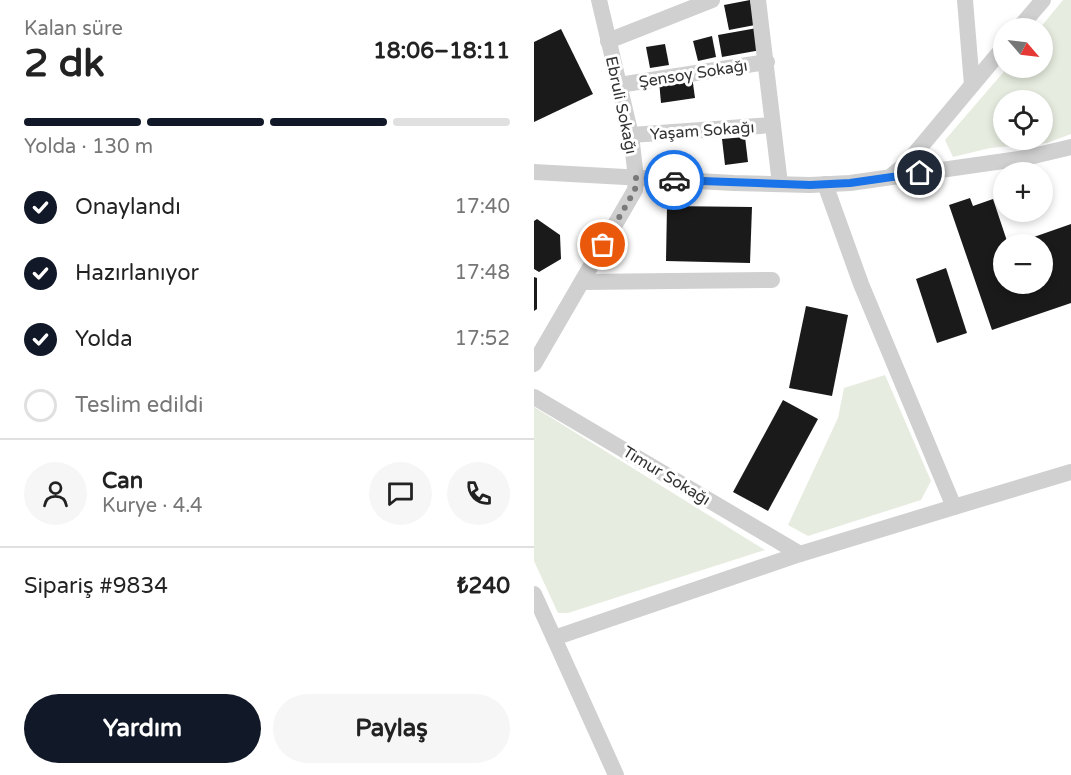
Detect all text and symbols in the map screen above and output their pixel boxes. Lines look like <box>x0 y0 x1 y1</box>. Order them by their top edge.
text: Kalan süre <box>24 17 123 41</box>
north arrow <box>993 18 1053 78</box>
map controls <box>993 18 1053 294</box>
text: 18:06–18:11 <box>373 38 510 64</box>
text: 2 dk <box>24 40 105 87</box>
street label: Ebruli Sokağı <box>601 54 641 156</box>
street label: Şensoy Sokağı <box>637 56 749 92</box>
button: locate <box>993 90 1053 150</box>
street label: Yaşam Sokağı <box>649 117 755 145</box>
text: Yolda · 130 m <box>24 135 153 159</box>
pin <box>894 147 945 198</box>
courier <box>644 150 704 210</box>
icon: home <box>903 156 936 189</box>
button: + <box>993 162 1053 222</box>
icon: car <box>658 164 691 197</box>
icon: check <box>24 191 57 224</box>
text: Onaylandı <box>75 194 181 220</box>
text: 17:40 <box>455 195 510 219</box>
pin <box>577 219 628 270</box>
icon: bag <box>586 228 619 261</box>
button: − <box>993 234 1053 294</box>
icon: check <box>24 257 57 290</box>
text: Hazırlanıyor <box>75 260 199 286</box>
text: 17:48 <box>455 261 510 285</box>
icon: check <box>24 323 57 356</box>
text: Yolda <box>75 326 133 352</box>
text: 17:52 <box>455 327 510 351</box>
text: Teslim edildi <box>75 392 204 418</box>
street label: Timur Sokağı <box>619 442 714 510</box>
button: person <box>24 462 87 525</box>
button: chat <box>369 462 432 525</box>
button: phone <box>447 462 510 525</box>
text: Can <box>102 468 143 494</box>
text: Kurye · 4.4 <box>102 494 203 518</box>
text: Sipariş #9834 <box>24 573 168 599</box>
text: ₺240 <box>457 573 510 599</box>
button: Yardım <box>24 694 261 763</box>
button: Paylaş <box>273 694 510 763</box>

